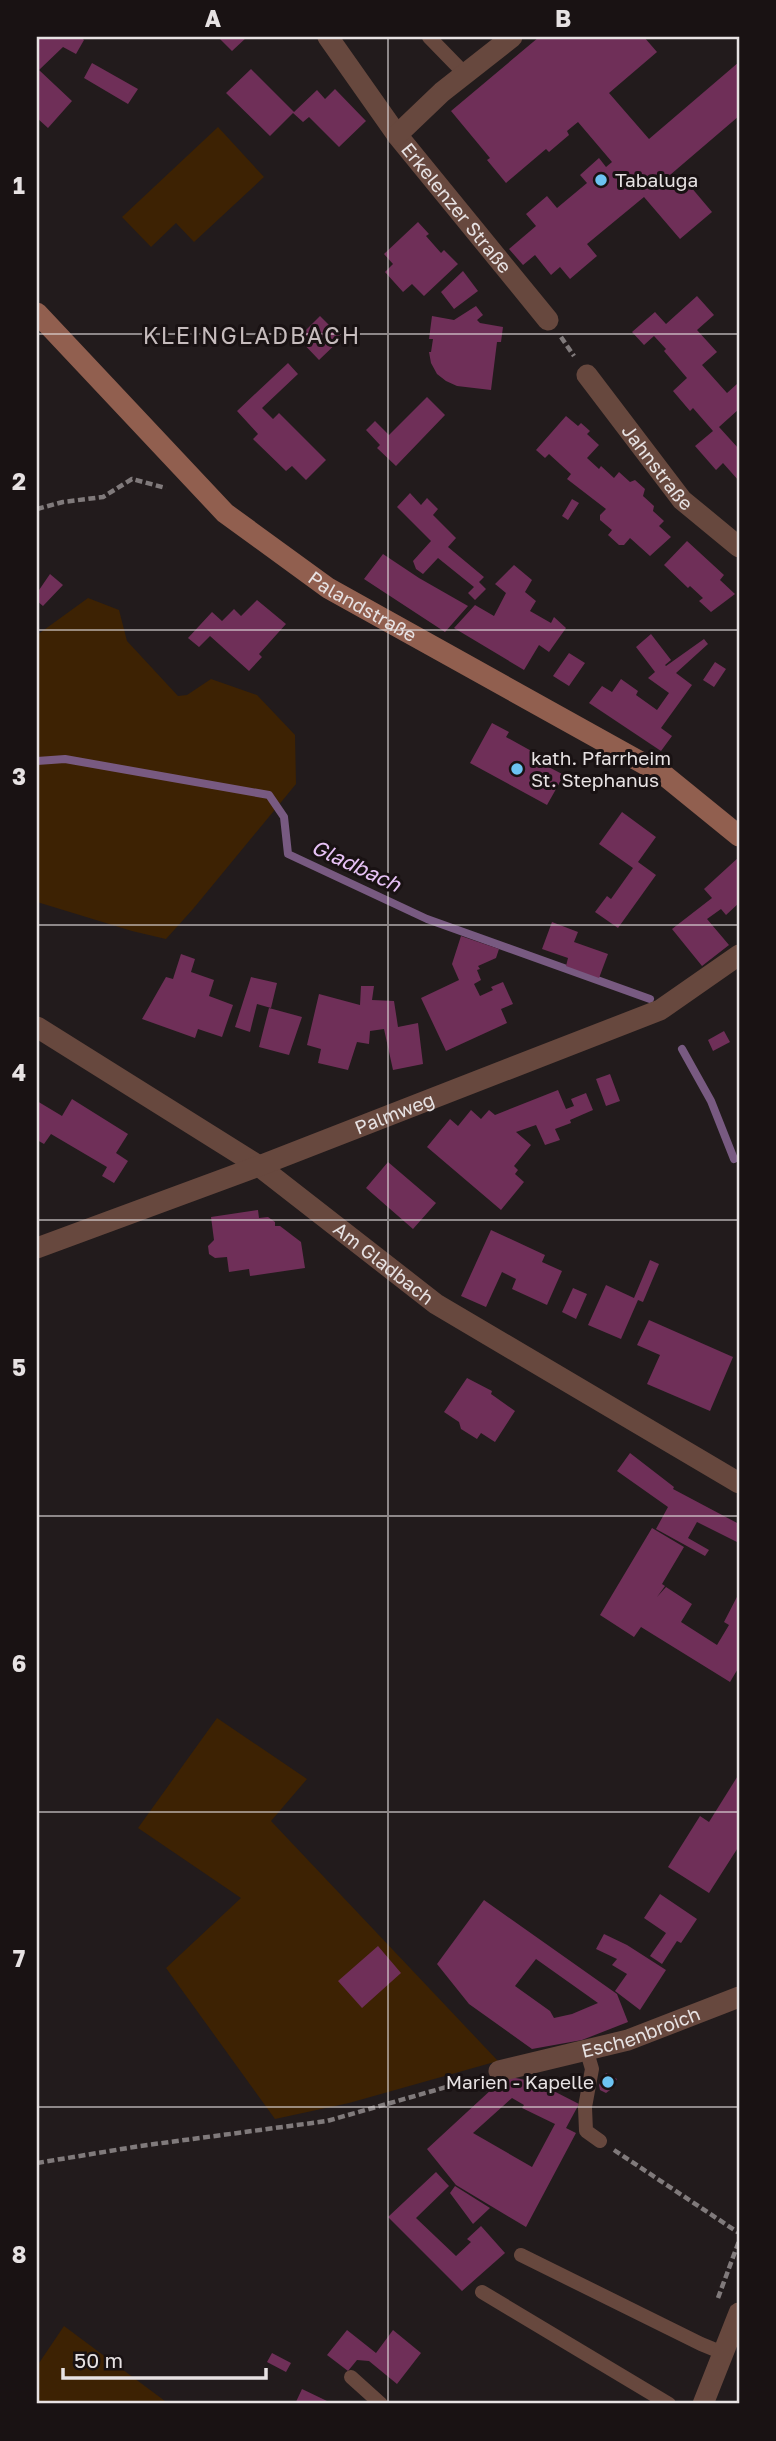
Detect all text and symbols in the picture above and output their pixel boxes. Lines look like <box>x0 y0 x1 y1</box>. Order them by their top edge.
text: A <box>205 4 222 32</box>
text: B <box>555 4 571 32</box>
street label: Erkelenzer Straße <box>397 138 517 277</box>
place label: Tabaluga <box>615 168 698 191</box>
text: 1 <box>13 171 25 199</box>
marker: Tabaluga <box>593 172 609 188</box>
district label: KLEINGLADBACH <box>143 321 361 349</box>
street label: Jahnstraße <box>617 419 698 515</box>
text: 2 <box>12 467 26 495</box>
street label: Palandstraße <box>304 566 421 646</box>
place label: kath. Pfarrheim St. Stephanus <box>531 746 671 791</box>
marker: kath. Pfarrheim St. Stephanus <box>509 761 525 777</box>
text: 3 <box>12 762 26 790</box>
water label: Gladbach <box>308 833 406 898</box>
text: 4 <box>12 1058 26 1086</box>
street label: Palmweg <box>351 1087 437 1139</box>
street label: Am Gladbach <box>329 1217 439 1309</box>
text: 5 <box>12 1353 26 1381</box>
text: 6 <box>12 1649 26 1677</box>
text: 7 <box>13 1944 25 1972</box>
street label: Eschenbroich <box>579 2001 703 2062</box>
place label: Marien - Kapelle <box>446 2070 594 2093</box>
marker: Marien - Kapelle <box>600 2074 616 2090</box>
text: 8 <box>12 2240 26 2268</box>
scale bar <box>63 2336 266 2380</box>
text: 50 m <box>74 2347 123 2373</box>

